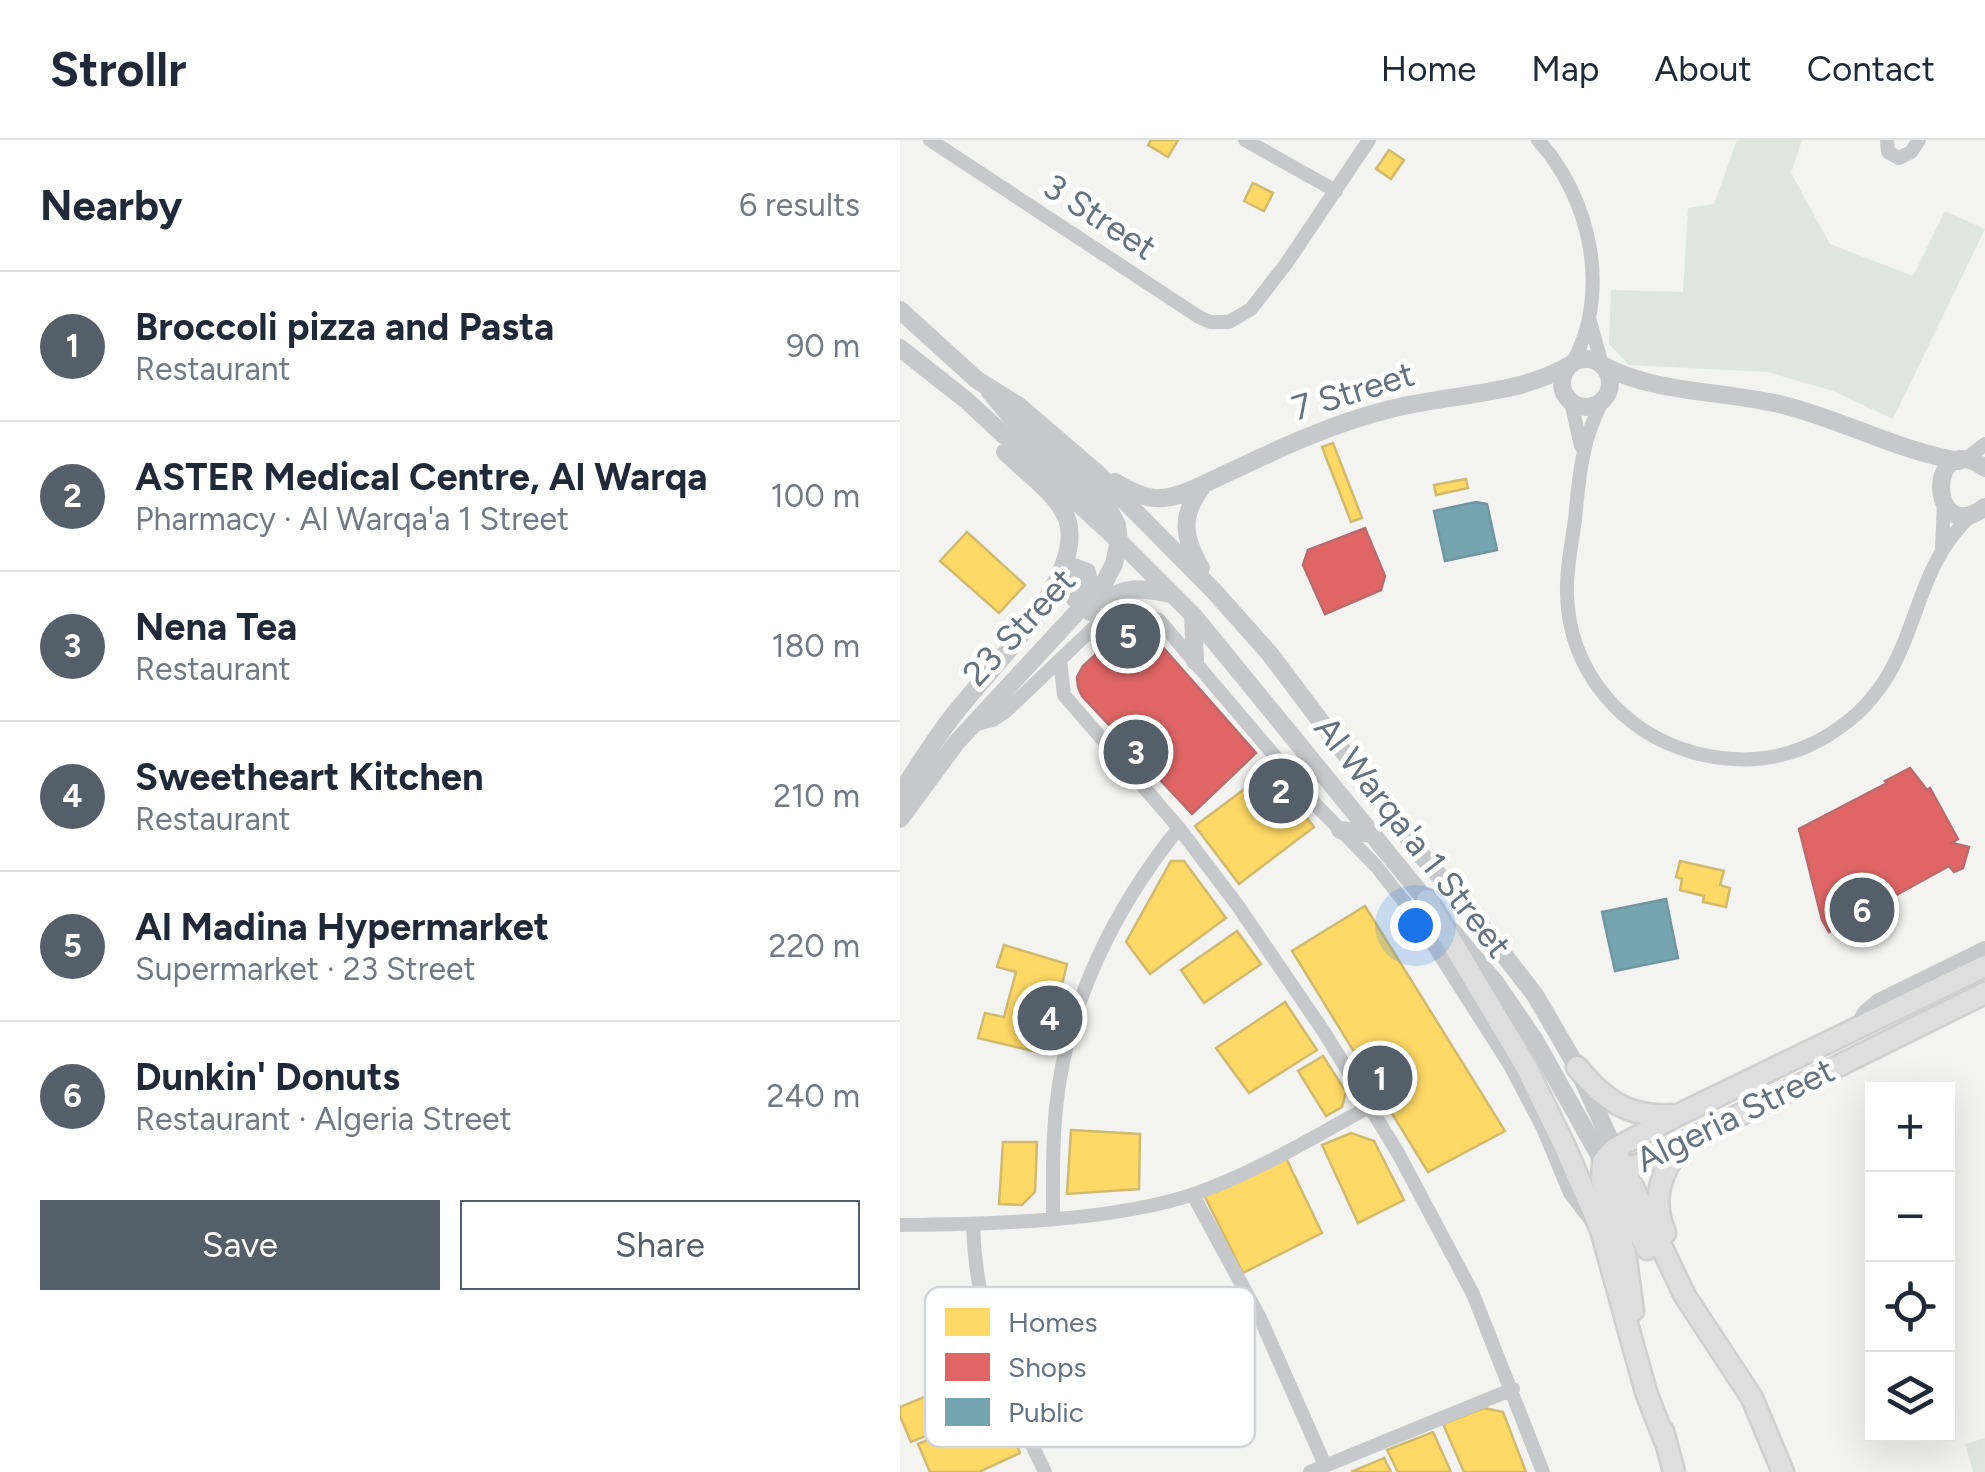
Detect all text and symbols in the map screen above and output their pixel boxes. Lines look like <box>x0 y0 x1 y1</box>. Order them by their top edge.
text: Strollr <box>50 40 186 98</box>
text: Home <box>1381 48 1476 90</box>
text: Map <box>1531 48 1600 90</box>
text: About <box>1655 48 1752 90</box>
text: Contact <box>1807 48 1935 90</box>
street label: 3 Street <box>1036 165 1164 269</box>
text: Nearby <box>40 180 182 231</box>
text: 6 results <box>739 186 860 224</box>
text: Broccoli pizza and Pasta <box>135 304 554 350</box>
text: 1 <box>66 327 79 365</box>
text: 90 m <box>786 327 860 365</box>
text: Restaurant <box>135 350 291 388</box>
street label: 7 Street <box>1287 353 1419 429</box>
text: ASTER Medical Centre, Al Warqa <box>135 454 707 500</box>
text: 2 <box>63 477 82 515</box>
text: 100 m <box>771 477 860 515</box>
text: Pharmacy · Al Warqa'a 1 Street <box>135 500 569 538</box>
street label: 23 Street <box>954 560 1084 694</box>
pin: 5 <box>1096 598 1160 674</box>
text: Nena Tea <box>135 604 297 650</box>
text: 3 <box>64 627 81 665</box>
text: 180 m <box>771 627 860 665</box>
text: Restaurant <box>135 650 291 688</box>
street label: Al Warqa'a 1 Street <box>1306 708 1520 966</box>
pin: 3 <box>1104 714 1168 790</box>
text: Sweetheart Kitchen <box>135 754 484 800</box>
pin: 2 <box>1248 754 1314 828</box>
text: 4 <box>62 777 83 815</box>
text: 210 m <box>773 777 860 815</box>
text: Restaurant <box>135 800 291 838</box>
pin: 6 <box>1830 872 1894 948</box>
your location <box>1390 900 1441 951</box>
text: Al Madina Hypermarket <box>135 904 549 950</box>
text: 5 <box>63 927 82 965</box>
text: 220 m <box>769 927 860 965</box>
text: Supermarket · 23 Street <box>135 950 476 988</box>
pin: 4 <box>1018 980 1082 1056</box>
pin: 1 <box>1348 1040 1412 1116</box>
street label: Algeria Street <box>1629 1049 1841 1181</box>
text: Dunkin' Donuts <box>135 1054 400 1100</box>
text: 6 <box>63 1077 82 1115</box>
text: 240 m <box>767 1077 860 1115</box>
map controls <box>1865 1082 1955 1442</box>
button: + <box>1865 1082 1955 1172</box>
text: Restaurant · Algeria Street <box>135 1100 512 1138</box>
button: − <box>1865 1172 1955 1262</box>
button: Save <box>40 1200 440 1290</box>
button: Share <box>460 1200 860 1290</box>
button: locate <box>1865 1262 1955 1352</box>
legend <box>925 1287 1255 1447</box>
text: Homes <box>1008 1305 1097 1339</box>
text: Shops <box>1008 1350 1087 1384</box>
button: layers <box>1865 1352 1955 1442</box>
text: Public <box>1008 1395 1084 1429</box>

